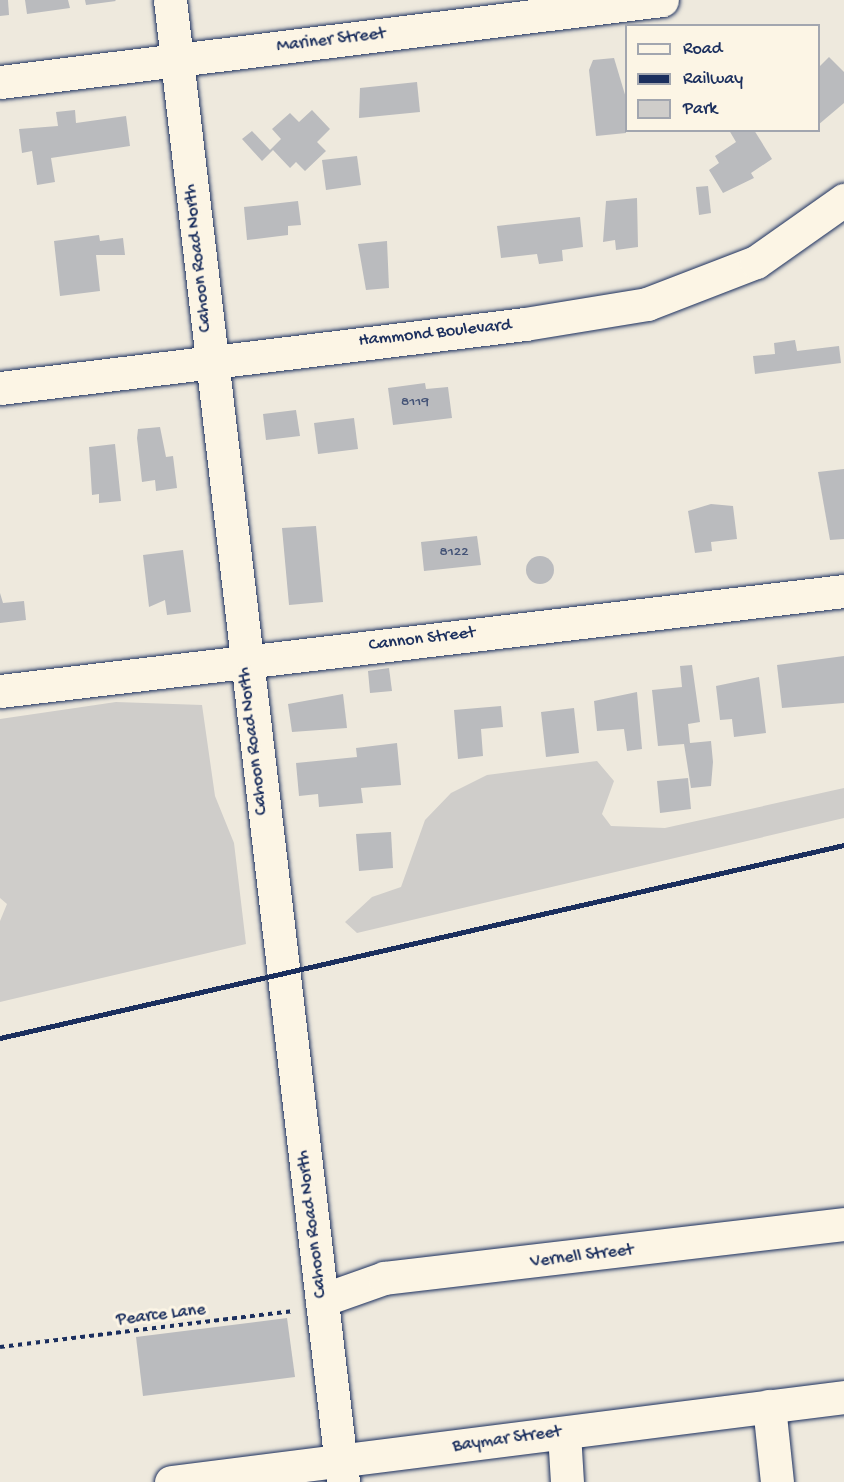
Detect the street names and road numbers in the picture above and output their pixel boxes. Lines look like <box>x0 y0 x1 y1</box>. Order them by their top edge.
street label: Mariner Street <box>275 24 387 58</box>
street label: Cahoon Road North <box>180 183 218 333</box>
street label: Hammond Boulevard <box>357 315 513 353</box>
street label: Cannon Street <box>368 623 476 657</box>
street label: Cahoon Road North <box>234 666 274 816</box>
street label: Cahoon Road North <box>293 1149 333 1299</box>
street label: Vernell Street <box>529 1240 635 1274</box>
street label: Pearce Lane <box>115 1300 207 1332</box>
street label: Baymar Street <box>451 1422 563 1458</box>

